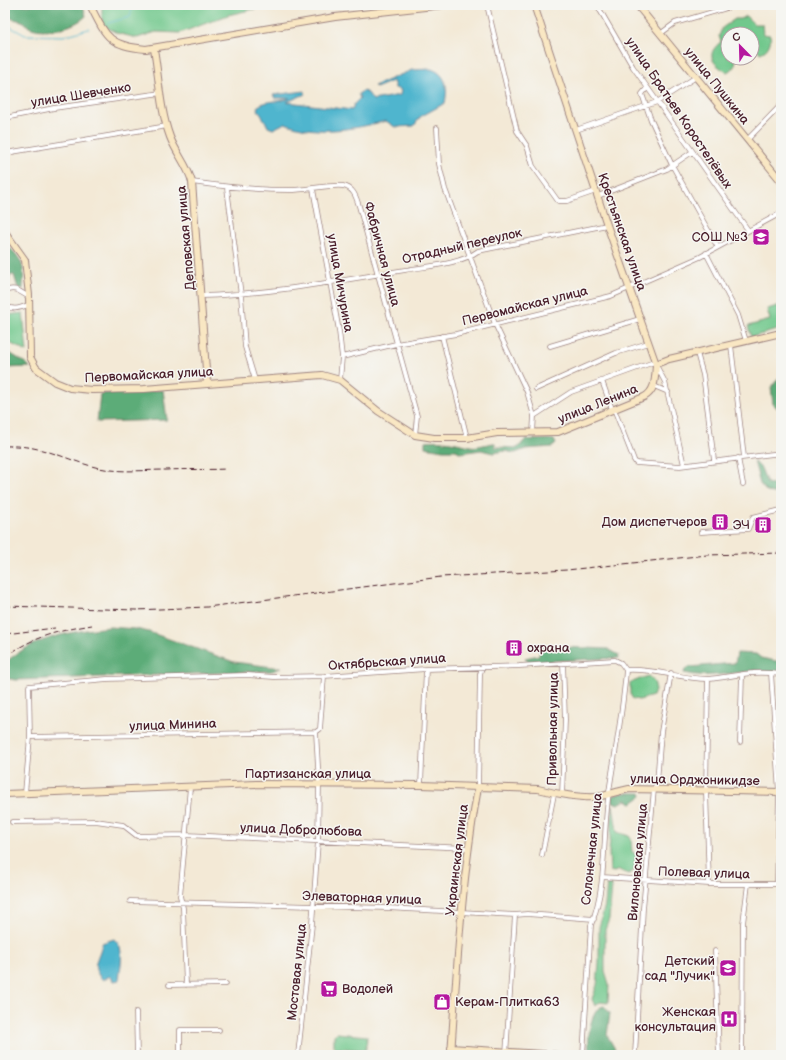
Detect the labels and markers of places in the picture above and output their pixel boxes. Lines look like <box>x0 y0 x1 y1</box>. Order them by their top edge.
school or university icon: СОШ №3 <box>751 227 771 247</box>
place label: СОШ №3 <box>692 229 748 245</box>
building icon: Дом диспетчеров <box>710 512 730 532</box>
place label: Дом диспетчеров <box>602 514 707 530</box>
building icon: ЭЧ <box>753 515 773 535</box>
place label: ЭЧ <box>733 517 750 533</box>
building icon: охрана <box>504 638 524 658</box>
place label: охрана <box>527 640 570 656</box>
place label: Детский сад "Лучик" <box>645 953 715 984</box>
school or university icon: Детский сад "Лучик" <box>718 958 738 978</box>
supermarket icon: Водолей <box>319 979 339 999</box>
place label: Водолей <box>342 981 393 997</box>
shop icon: Керам-Плитка63 <box>432 992 452 1012</box>
place label: Керам-Плитка63 <box>455 994 560 1010</box>
place label: Женская консультация <box>635 1004 716 1035</box>
hospital icon: Женская консультация <box>719 1009 739 1029</box>

